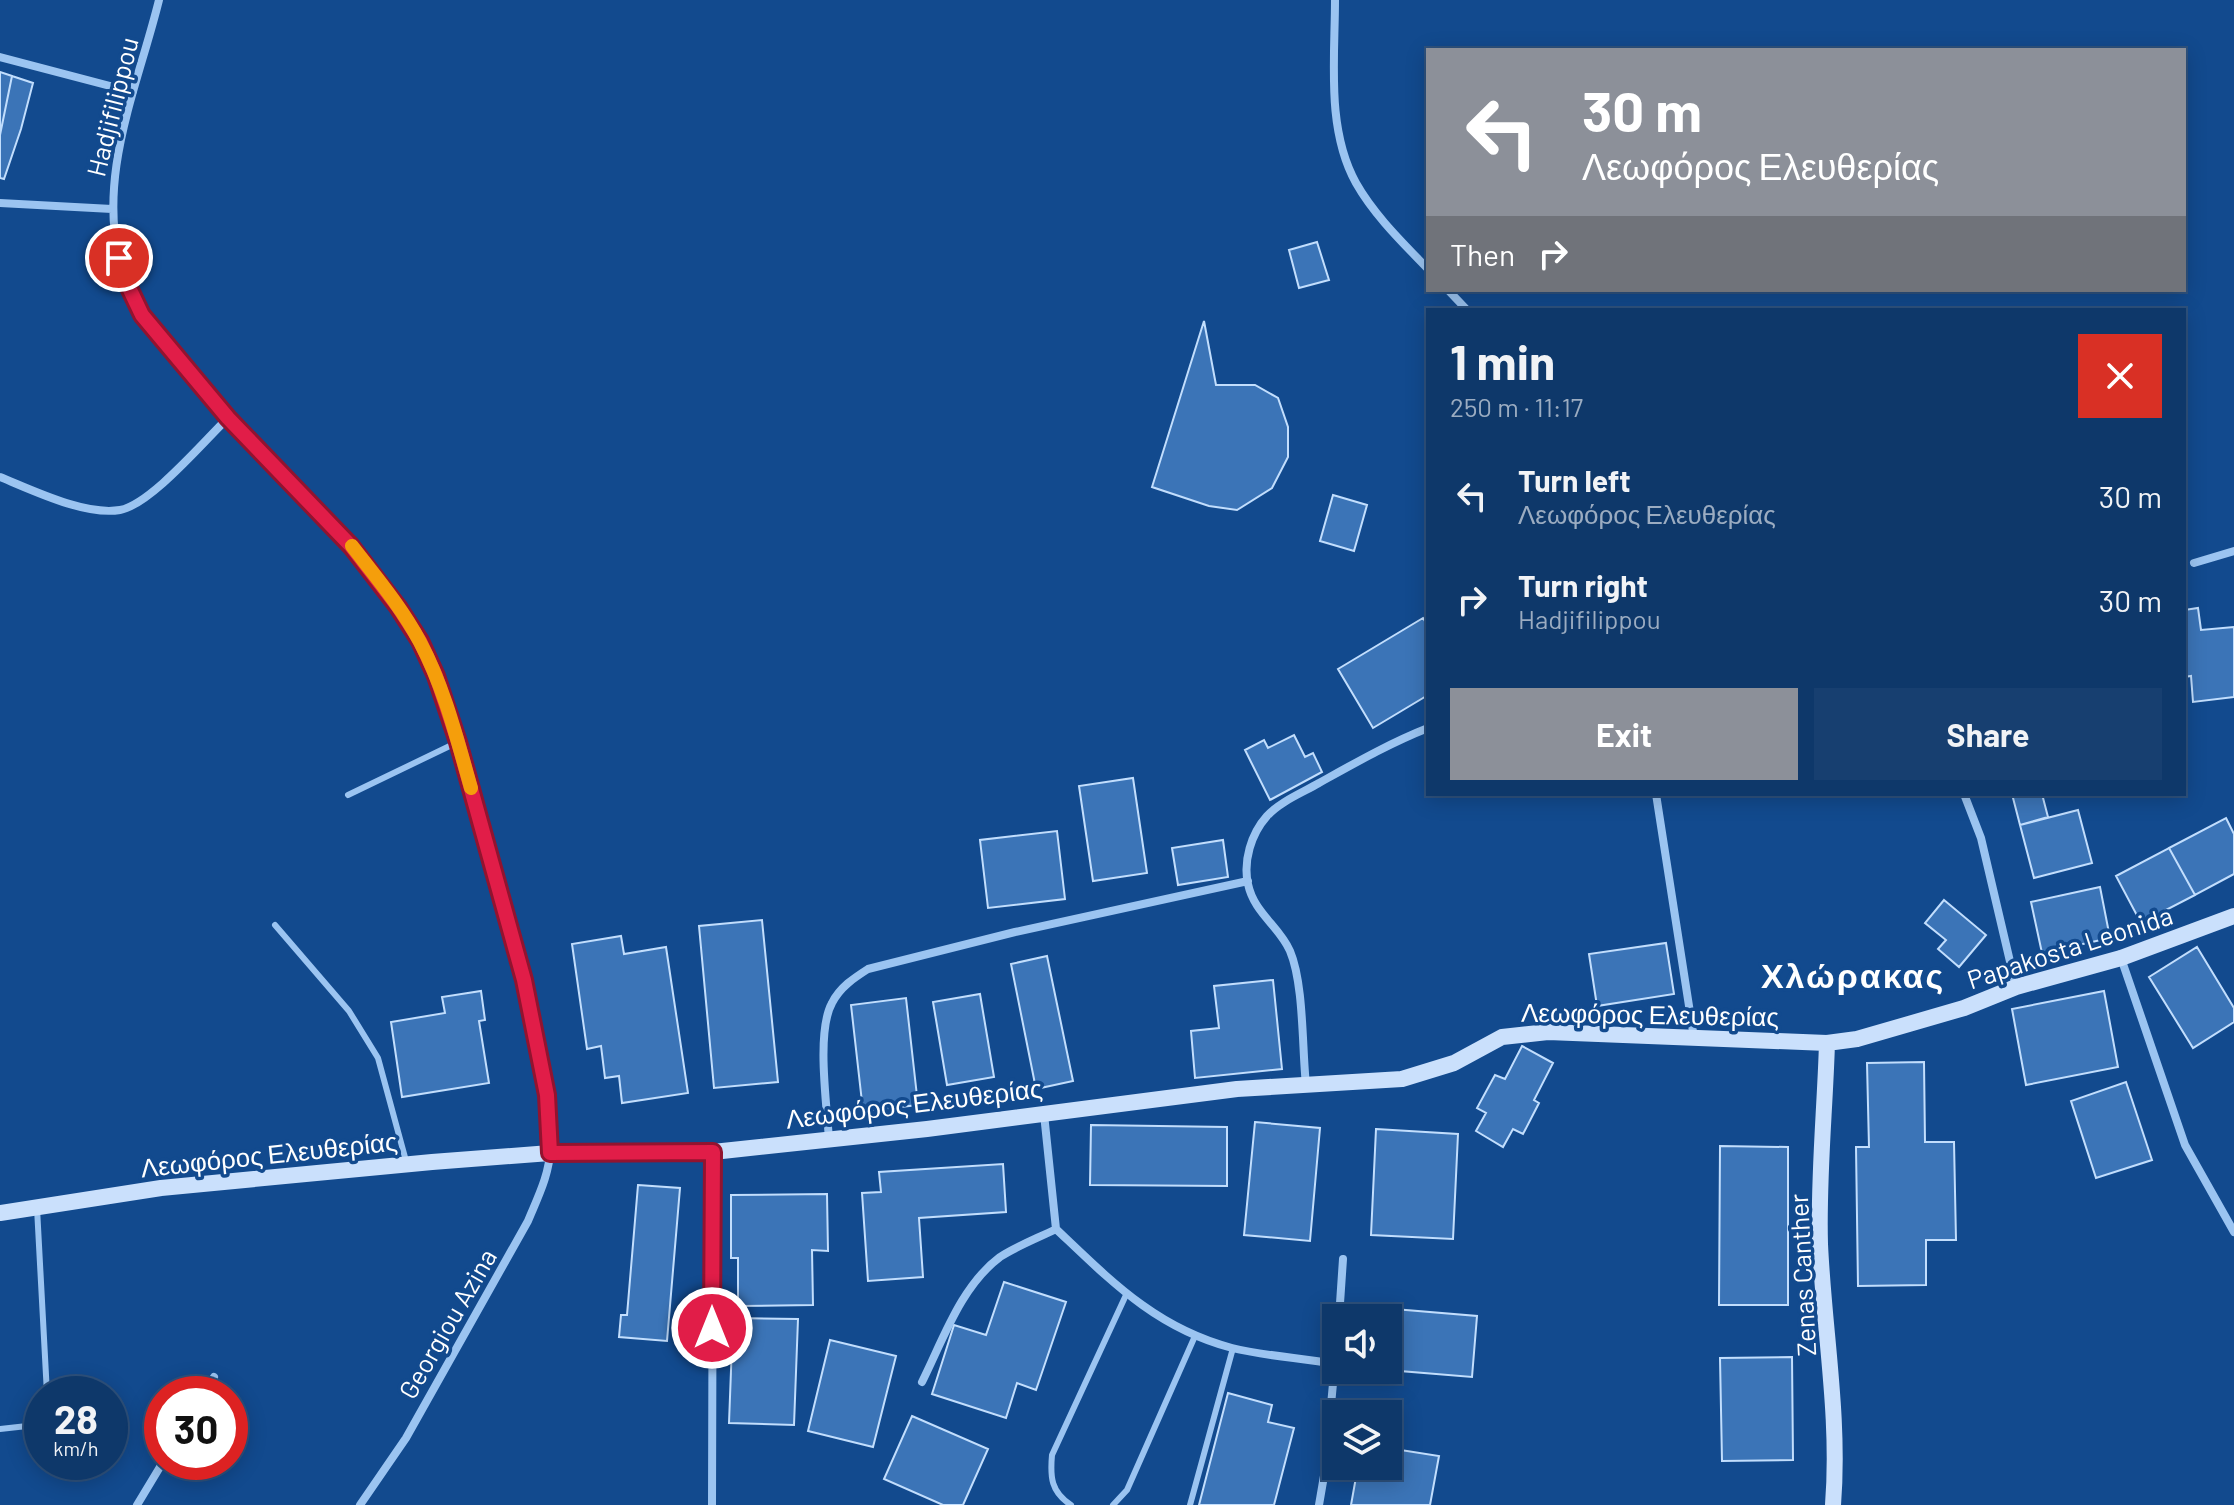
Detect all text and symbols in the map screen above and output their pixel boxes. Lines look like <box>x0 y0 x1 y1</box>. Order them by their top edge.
street label: Hadjifilippou <box>79 34 144 180</box>
text: 30 m <box>1582 76 1702 143</box>
icon: left <box>1450 80 1554 184</box>
text: Λεωφόρος Ελευθερίας <box>1582 144 1939 187</box>
pin <box>85 224 153 292</box>
icon: right <box>1531 232 1575 276</box>
icon: arrive <box>97 236 141 280</box>
text: Then <box>1450 236 1515 272</box>
text: 1 min <box>1450 332 1555 390</box>
button: close <box>2078 334 2162 418</box>
text: 250 m · 11:17 <box>1450 391 1583 422</box>
text: Turn left <box>1518 462 1631 498</box>
icon: left <box>1450 474 1494 518</box>
text: 30 m <box>2099 478 2162 514</box>
text: Λεωφόρος Ελευθερίας <box>1518 498 1776 529</box>
text: Turn right <box>1518 567 1648 603</box>
icon: right <box>1450 578 1494 622</box>
text: 30 m <box>2099 582 2162 618</box>
text: Hadjifilippou <box>1518 603 1661 634</box>
button: Exit <box>1450 688 1798 780</box>
button: Share <box>1814 688 2162 780</box>
street label: Papakosta Leonida <box>1963 899 2176 994</box>
district label: Χλώρακας <box>1761 954 1945 995</box>
street label: Λεωφόρος Ελευθερίας <box>1521 996 1779 1031</box>
street label: Λεωφόρος Ελευθερίας <box>784 1071 1044 1134</box>
street label: Λεωφόρος Ελευθερίας <box>139 1125 399 1182</box>
street label: Zenas Canther <box>1782 1193 1821 1357</box>
street label: Georgiou Azina <box>391 1243 502 1404</box>
position arrow <box>670 1286 754 1370</box>
map controls <box>1322 1304 1402 1480</box>
button: sound <box>1322 1304 1402 1384</box>
speed limit sign: 30 <box>144 1376 248 1480</box>
text: 28 <box>54 1394 98 1442</box>
button: layers <box>1322 1400 1402 1480</box>
text: km/h <box>53 1436 99 1460</box>

